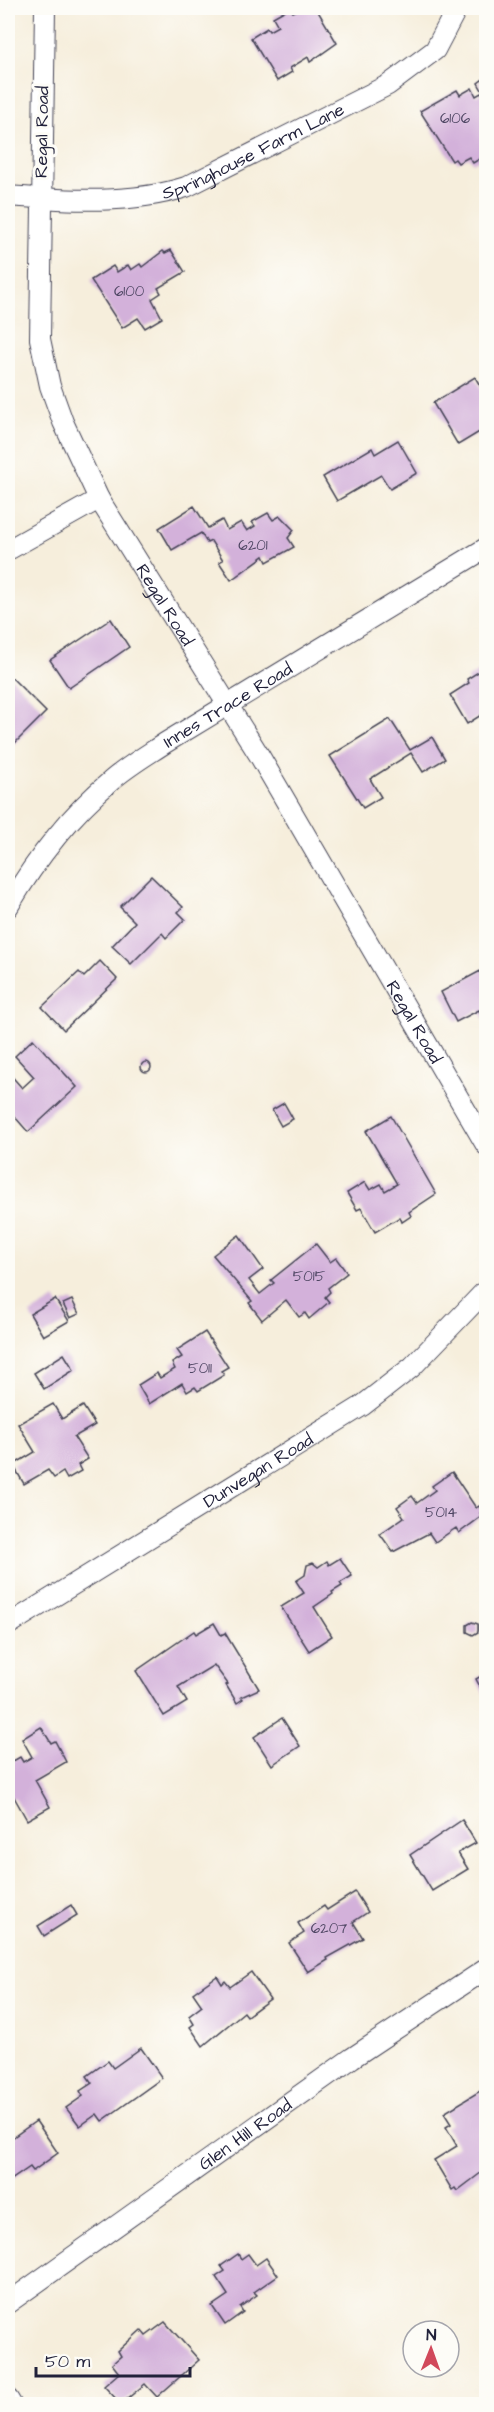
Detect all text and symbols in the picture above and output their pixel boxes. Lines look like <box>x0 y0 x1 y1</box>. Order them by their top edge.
street label: Regal Road <box>29 86 56 178</box>
street label: Springhouse Farm Lane <box>160 97 349 205</box>
house number: 6106 <box>440 108 471 129</box>
house number: 6100 <box>114 281 145 302</box>
house number: 6201 <box>238 535 268 556</box>
street label: Regal Road <box>130 559 200 651</box>
street label: Innes Trace Road <box>158 656 297 754</box>
street label: Regal Road <box>380 976 448 1068</box>
house number: 5015 <box>293 1266 326 1287</box>
house number: 5011 <box>188 1358 212 1379</box>
street label: Dunvegan Road <box>198 1427 318 1514</box>
house number: 5014 <box>425 1502 457 1523</box>
house number: 6207 <box>311 1918 347 1939</box>
street label: Glen Hill Road <box>193 2092 297 2176</box>
north arrow <box>401 2319 461 2379</box>
text: N <box>426 2324 436 2346</box>
scale bar <box>36 2340 190 2378</box>
text: 50 m <box>45 2349 90 2374</box>

